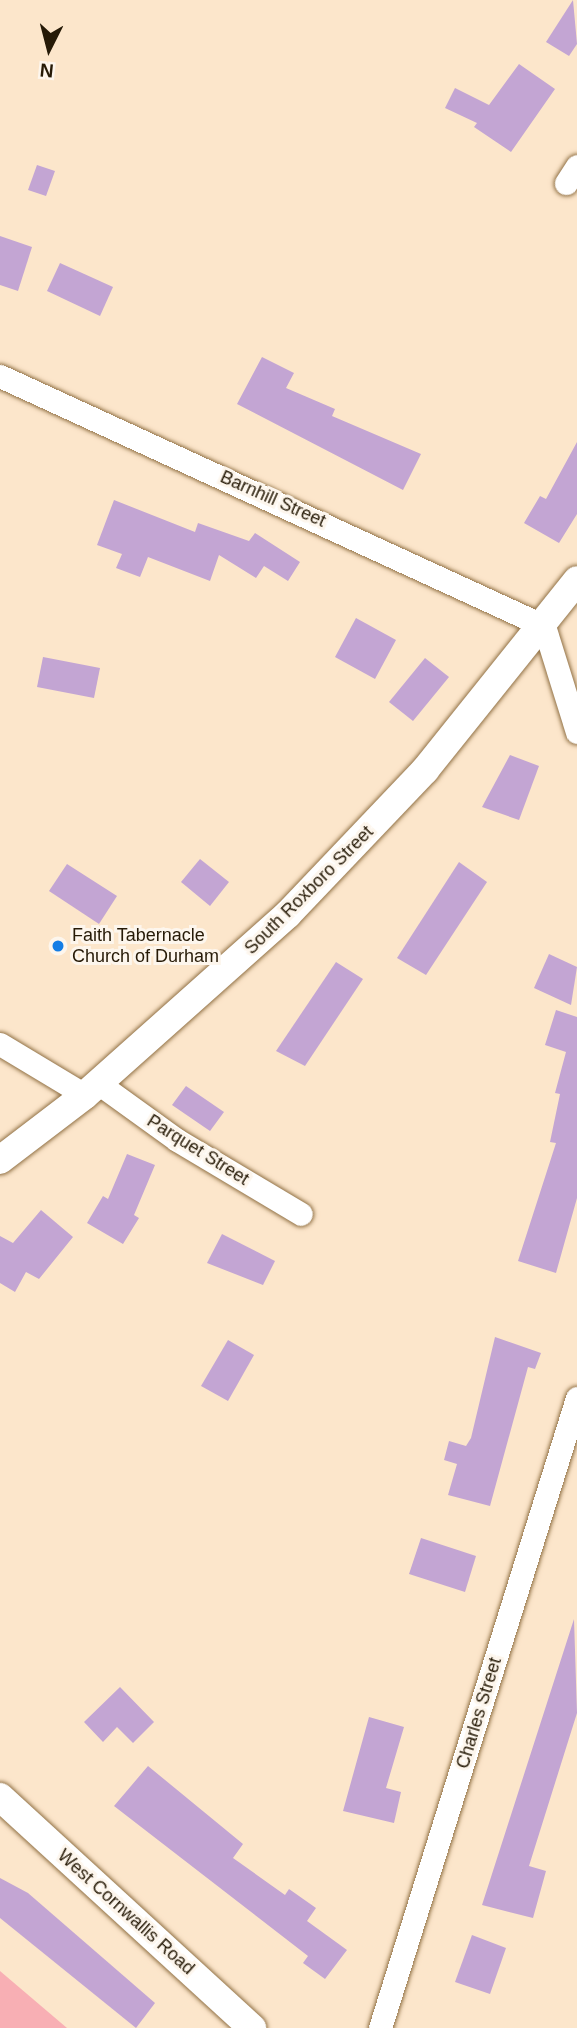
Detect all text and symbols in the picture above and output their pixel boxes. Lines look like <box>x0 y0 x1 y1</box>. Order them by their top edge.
north arrow <box>14 14 84 84</box>
text: N <box>39 59 55 82</box>
street label: Barnhill Street <box>217 466 329 532</box>
street label: South Roxboro Street <box>240 821 378 959</box>
place label: Faith Tabernacle Church of Durham <box>72 925 219 968</box>
marker: Faith Tabernacle Church of Durham <box>50 938 66 954</box>
street label: Parquet Street <box>143 1110 253 1190</box>
street label: Charles Street <box>452 1655 506 1771</box>
street label: West Cornwallis Road <box>53 1845 199 1979</box>

